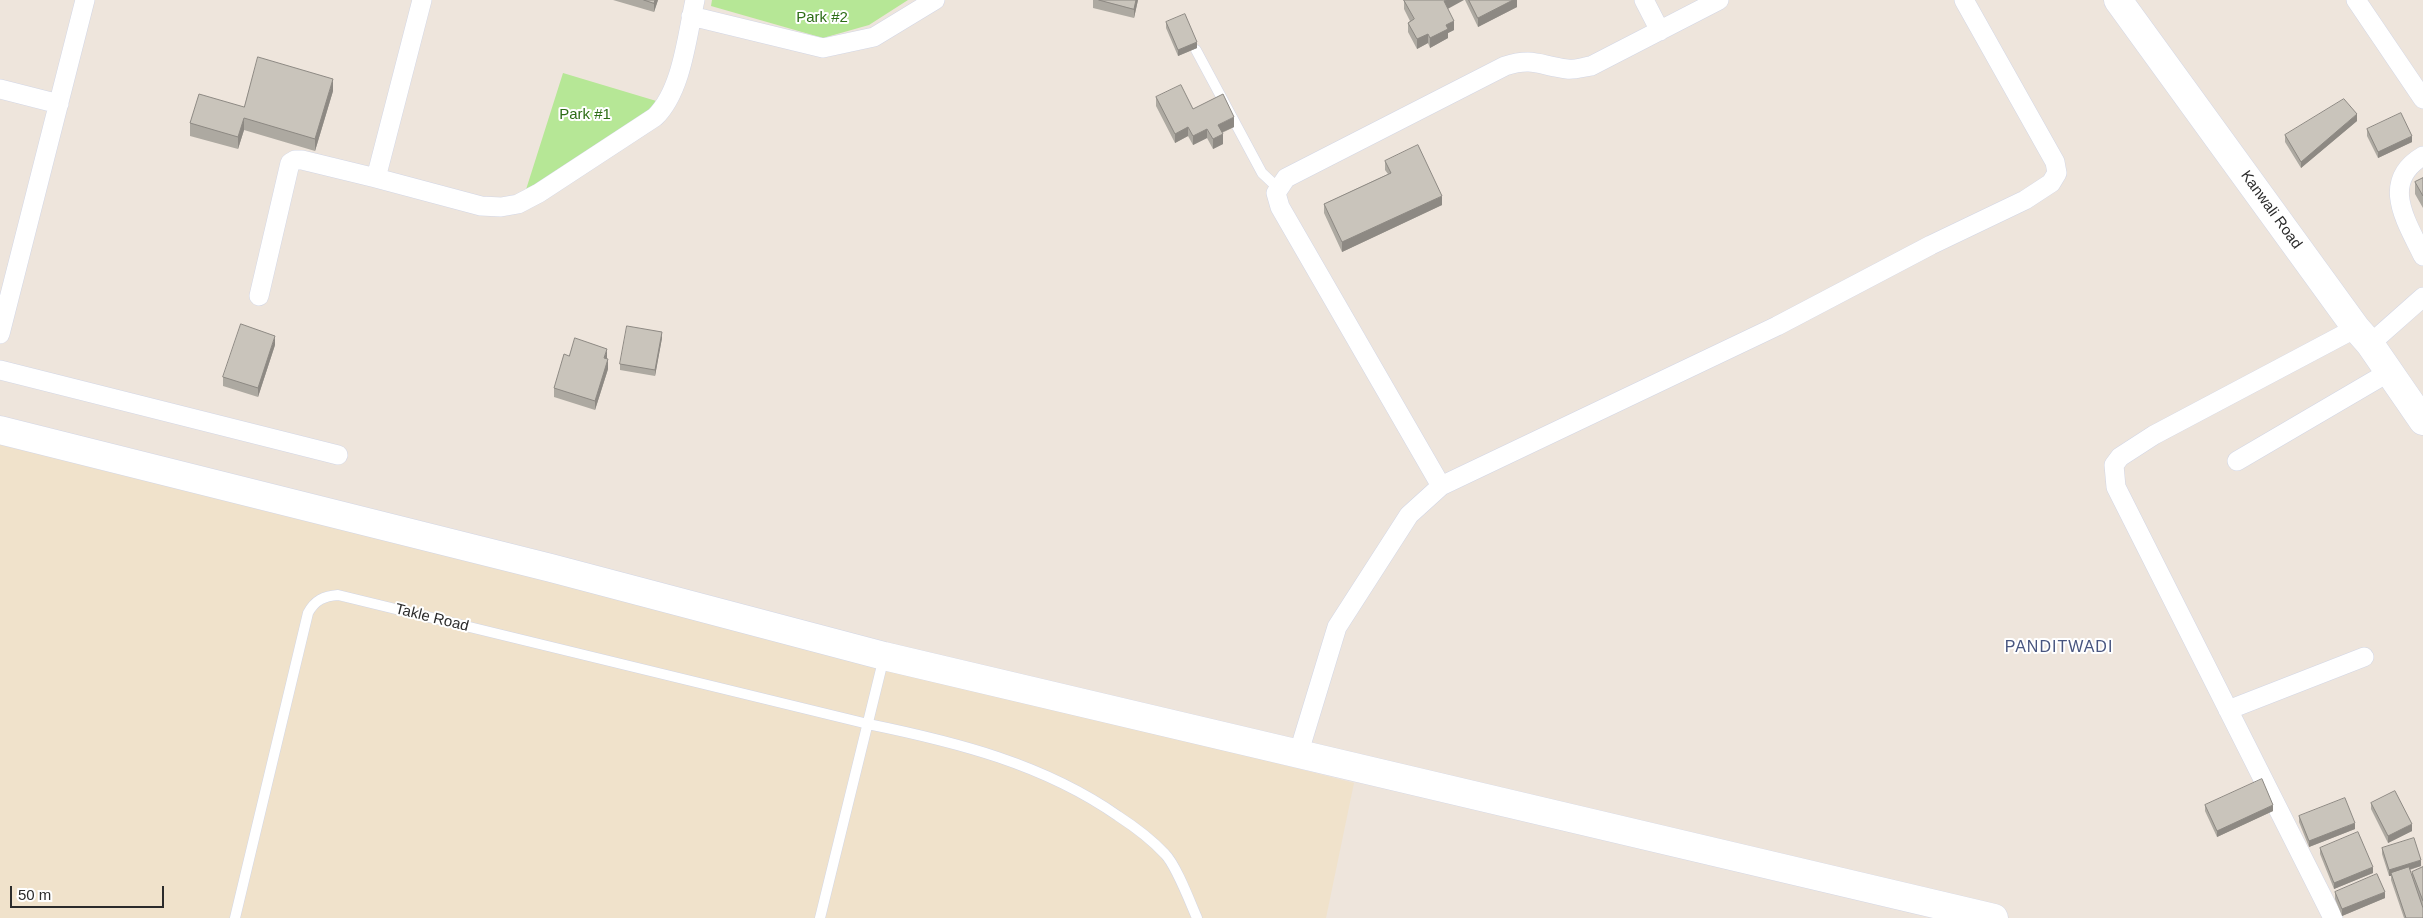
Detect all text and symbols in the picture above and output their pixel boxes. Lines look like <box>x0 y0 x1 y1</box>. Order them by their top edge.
park label: Park #2 <box>796 9 848 27</box>
park label: Park #1 <box>559 106 611 124</box>
street label: Kanwali Road <box>2237 167 2305 253</box>
street label: Takle Road <box>393 600 471 636</box>
district label: PANDITWADI <box>2003 638 2115 658</box>
scale bar <box>12 876 166 908</box>
text: 50 m <box>18 886 51 903</box>

